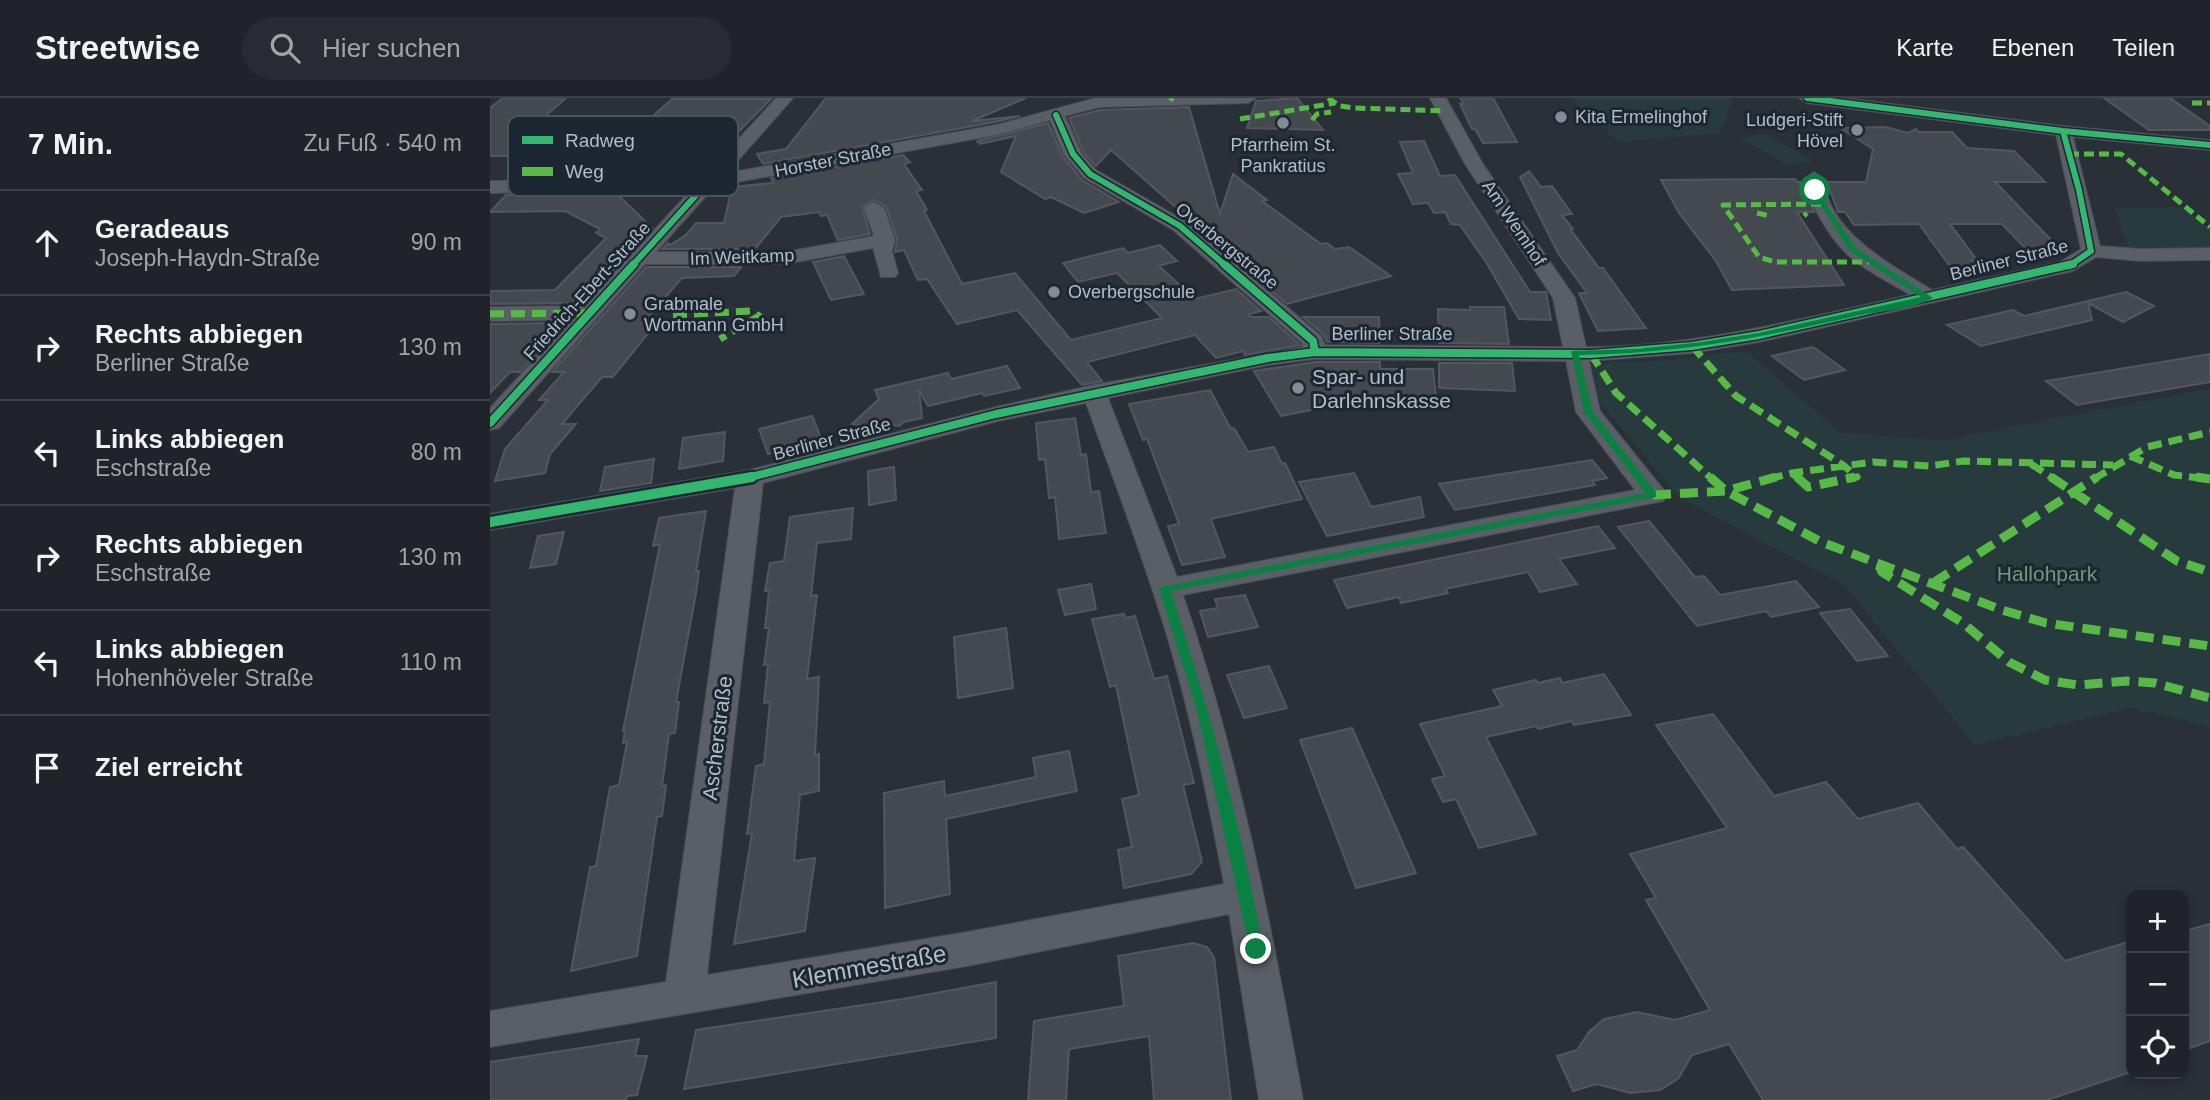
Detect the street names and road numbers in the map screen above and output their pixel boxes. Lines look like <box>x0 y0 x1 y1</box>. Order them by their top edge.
street label: Horster Straße <box>773 139 893 181</box>
street label: Am Wemhof <box>1478 176 1550 270</box>
street label: Overbergstraße <box>1172 199 1282 293</box>
street label: Friedrich-Ebert-Straße <box>520 218 654 364</box>
street label: Berliner Straße <box>1948 236 2070 284</box>
street label: Im Weitkamp <box>689 245 795 269</box>
street label: Berliner Straße <box>1331 324 1453 344</box>
street label: Berliner Straße <box>771 414 893 464</box>
street label: Ascherstraße <box>698 675 736 801</box>
street label: Klemmestraße <box>790 939 948 993</box>

